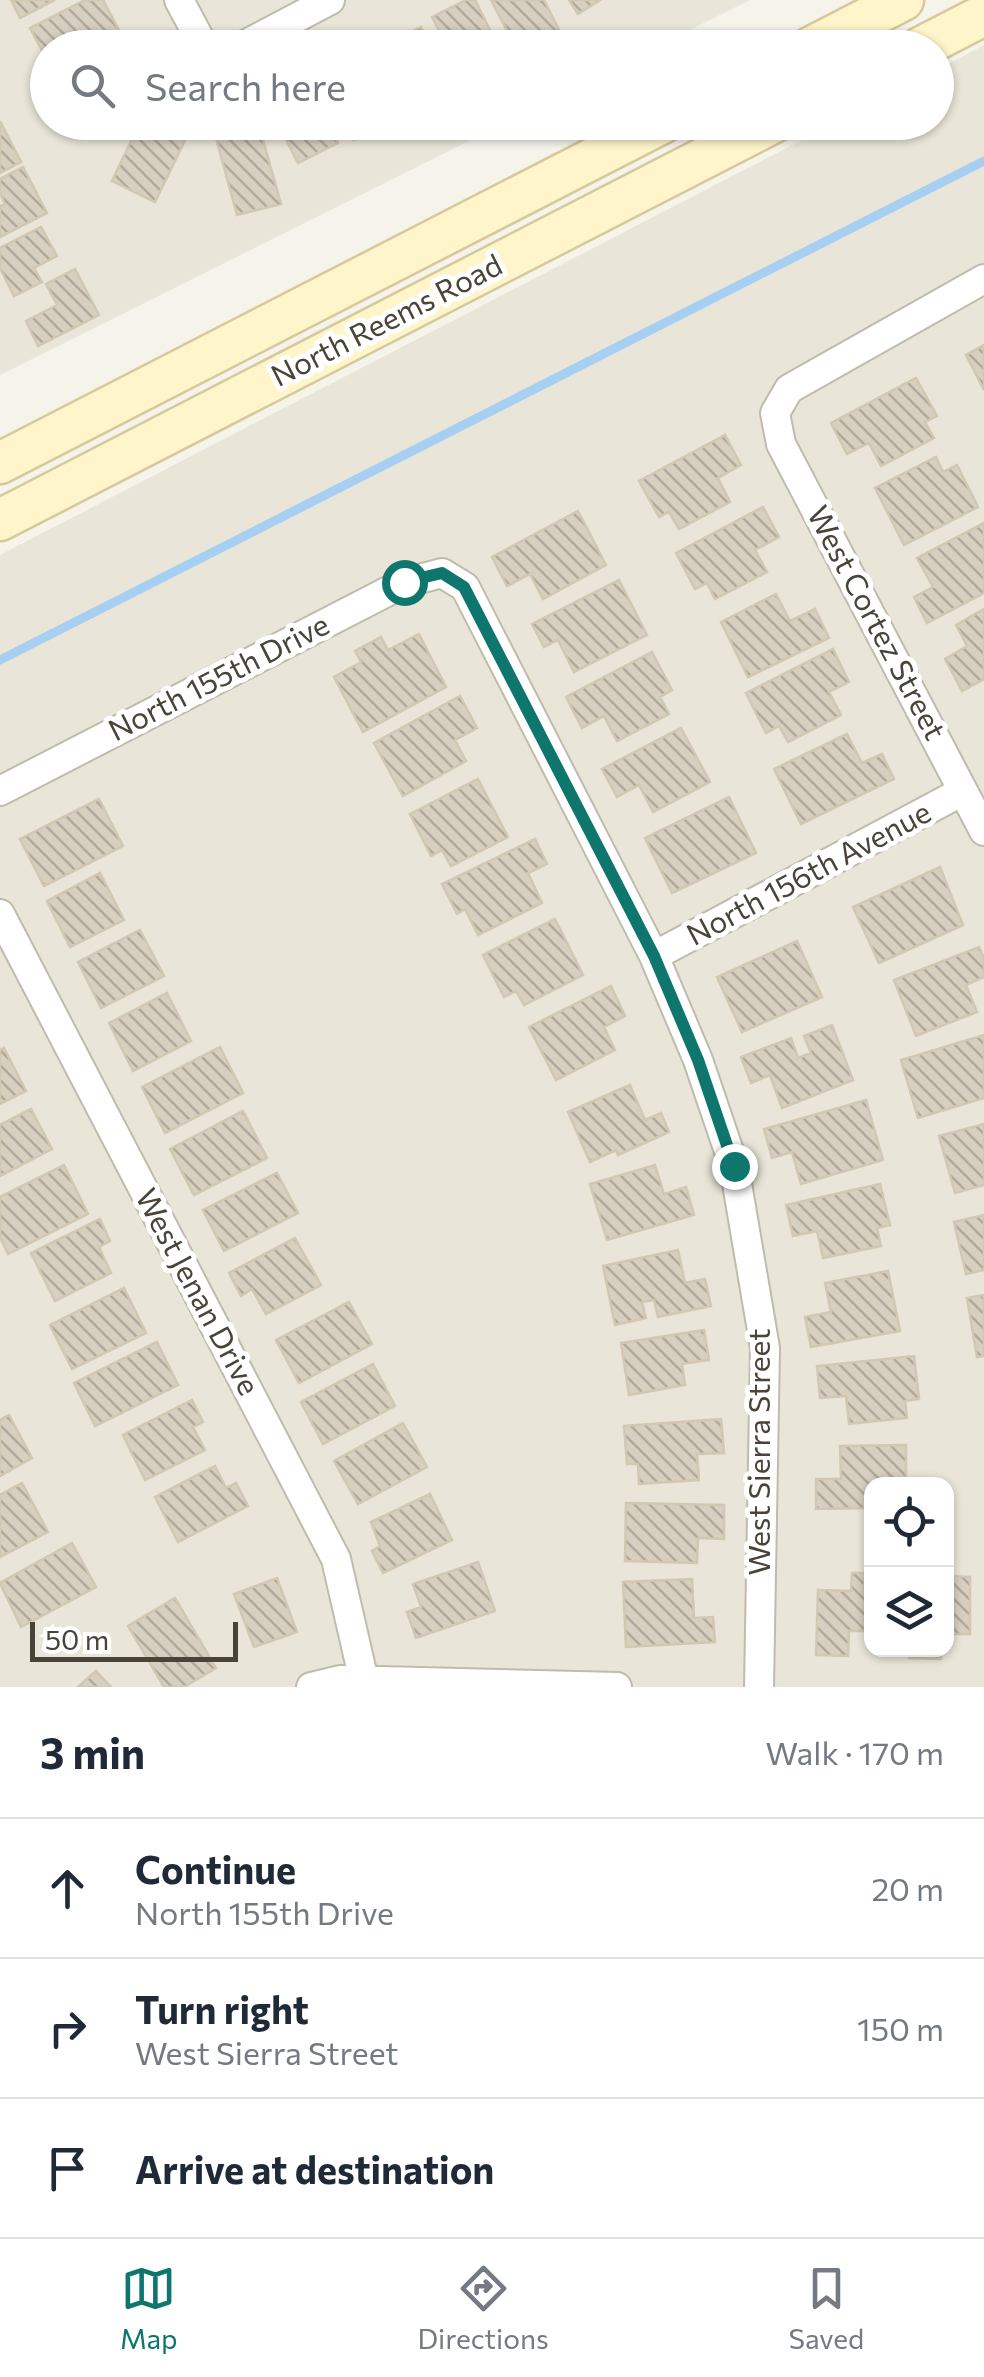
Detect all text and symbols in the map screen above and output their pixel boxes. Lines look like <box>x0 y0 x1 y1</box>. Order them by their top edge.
search box <box>30 30 954 140</box>
icon: search <box>65 58 120 113</box>
text: Search here <box>145 62 346 109</box>
street label: North Reems Road <box>264 245 507 393</box>
street label: West Cortez Street <box>801 498 956 745</box>
route start <box>382 560 428 606</box>
street label: North 155th Drive <box>101 604 334 747</box>
street label: North 156th Avenue <box>679 792 936 952</box>
route end <box>712 1144 758 1190</box>
street label: West Jenan Drive <box>129 1181 269 1401</box>
street label: West Sierra Street <box>739 1329 776 1575</box>
map controls <box>864 1477 954 1657</box>
button: locate <box>864 1477 954 1567</box>
button: layers <box>864 1567 954 1657</box>
scale bar <box>30 1617 238 1662</box>
text: 50 m <box>45 1622 109 1656</box>
text: 3 min <box>40 1726 145 1778</box>
text: Walk · 170 m <box>766 1732 944 1772</box>
text: Continue <box>135 1845 296 1892</box>
icon: ahead <box>40 1861 95 1916</box>
text: 20 m <box>871 1868 944 1908</box>
text: North 155th Drive <box>135 1892 394 1932</box>
text: Turn right <box>135 1985 309 2032</box>
icon: right <box>40 2001 95 2056</box>
text: 150 m <box>857 2008 944 2048</box>
text: West Sierra Street <box>135 2032 398 2072</box>
icon: arrive <box>40 2141 95 2196</box>
text: Arrive at destination <box>135 2145 494 2192</box>
tab: Map <box>120 2261 178 2355</box>
tab: Directions <box>417 2261 549 2355</box>
tab: Saved <box>789 2261 864 2355</box>

